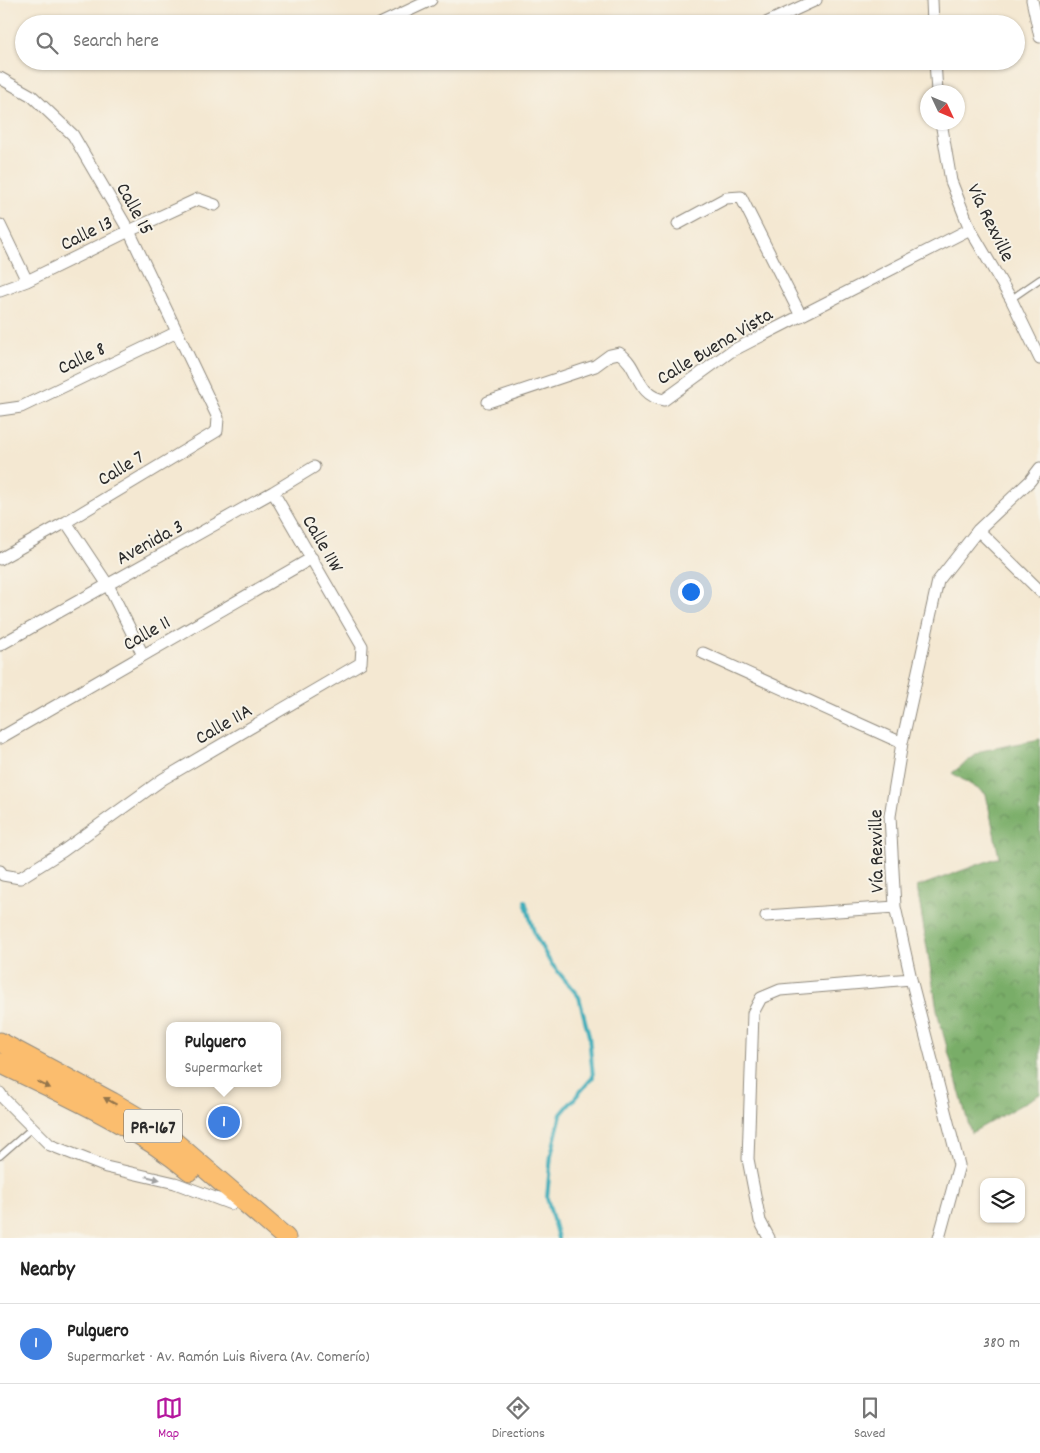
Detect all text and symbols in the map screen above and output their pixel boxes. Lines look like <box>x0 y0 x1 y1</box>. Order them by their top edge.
search box <box>15 15 1025 70</box>
icon: search <box>33 29 61 57</box>
text: Search here <box>73 29 159 56</box>
north arrow <box>920 85 965 130</box>
street label: Calle 15 <box>108 178 159 241</box>
street label: Vía Rexville <box>958 180 1020 267</box>
street label: Calle 13 <box>56 210 118 259</box>
street label: Calle Buena Vista <box>652 302 779 393</box>
street label: Calle 8 <box>54 336 111 383</box>
street label: Calle 7 <box>93 445 150 494</box>
street label: Calle 11W <box>294 510 349 579</box>
street label: Avenida 3 <box>112 514 189 574</box>
your location <box>678 579 704 605</box>
street label: Calle 11 <box>118 610 177 659</box>
street label: Calle 11A <box>191 698 258 753</box>
street label: Vía Rexville <box>863 809 893 893</box>
popup <box>166 1022 281 1087</box>
text: Pulguero <box>184 1030 246 1057</box>
text: Supermarket <box>184 1057 263 1080</box>
one-way arrow <box>37 1081 51 1089</box>
one-way arrow <box>104 1097 117 1106</box>
pin: 1 <box>208 1103 240 1141</box>
road number: PR-167 <box>124 1110 182 1142</box>
one-way arrow <box>146 1174 161 1182</box>
map controls <box>980 1178 1025 1223</box>
button: layers <box>980 1178 1025 1223</box>
text: Nearby <box>20 1256 75 1286</box>
text: Pulguero <box>67 1319 129 1346</box>
text: 1 <box>34 1332 38 1355</box>
text: 380 m <box>983 1332 1020 1355</box>
text: Supermarket · Av. Ramón Luis Rivera (Av. Comerío) <box>67 1346 370 1369</box>
tab: Map <box>155 1394 183 1444</box>
tab: Directions <box>492 1394 545 1444</box>
tab: Saved <box>854 1394 885 1444</box>

